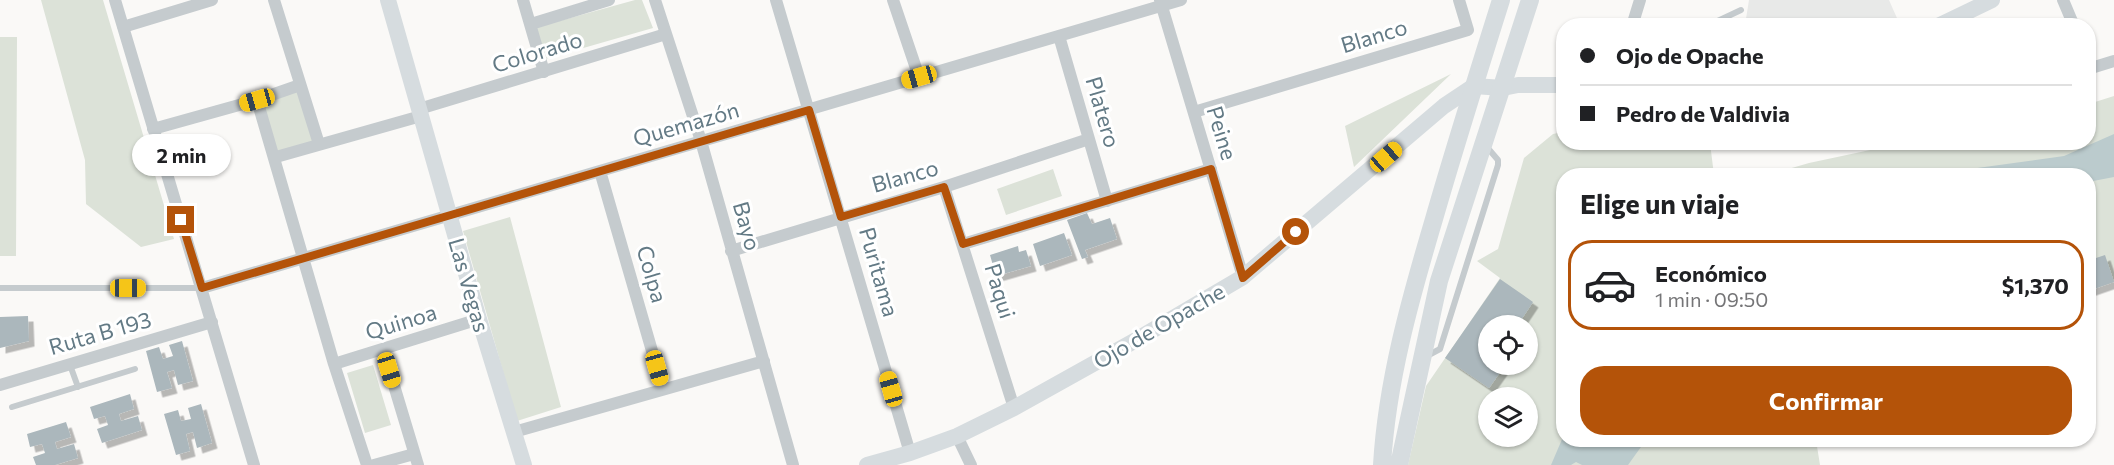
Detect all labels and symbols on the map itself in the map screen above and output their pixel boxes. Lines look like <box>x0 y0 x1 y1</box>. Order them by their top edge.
street label: Blanco <box>1337 13 1410 58</box>
street label: Colorado <box>488 25 585 78</box>
car <box>899 63 939 91</box>
street label: Platero <box>1080 73 1127 151</box>
car <box>237 86 277 114</box>
street label: Quemazón <box>630 95 742 152</box>
street label: Peine <box>1202 103 1243 163</box>
callout: 2 min <box>132 133 231 175</box>
car <box>1367 138 1405 176</box>
street label: Blanco <box>868 153 941 198</box>
street label: Bayo <box>728 198 767 253</box>
route end <box>167 206 194 233</box>
route start <box>1282 218 1309 245</box>
street label: Puritama <box>854 224 905 320</box>
street label: Las Vegas <box>443 235 496 335</box>
street label: Colpa <box>631 242 673 306</box>
street label: Paqui <box>979 260 1022 322</box>
street label: Ojo de Opache <box>1088 277 1229 374</box>
car <box>110 279 146 297</box>
street label: Quinoa <box>362 298 440 345</box>
street label: Ruta B 193 <box>46 305 154 360</box>
car <box>643 348 671 388</box>
car <box>375 350 403 390</box>
car <box>877 369 905 409</box>

